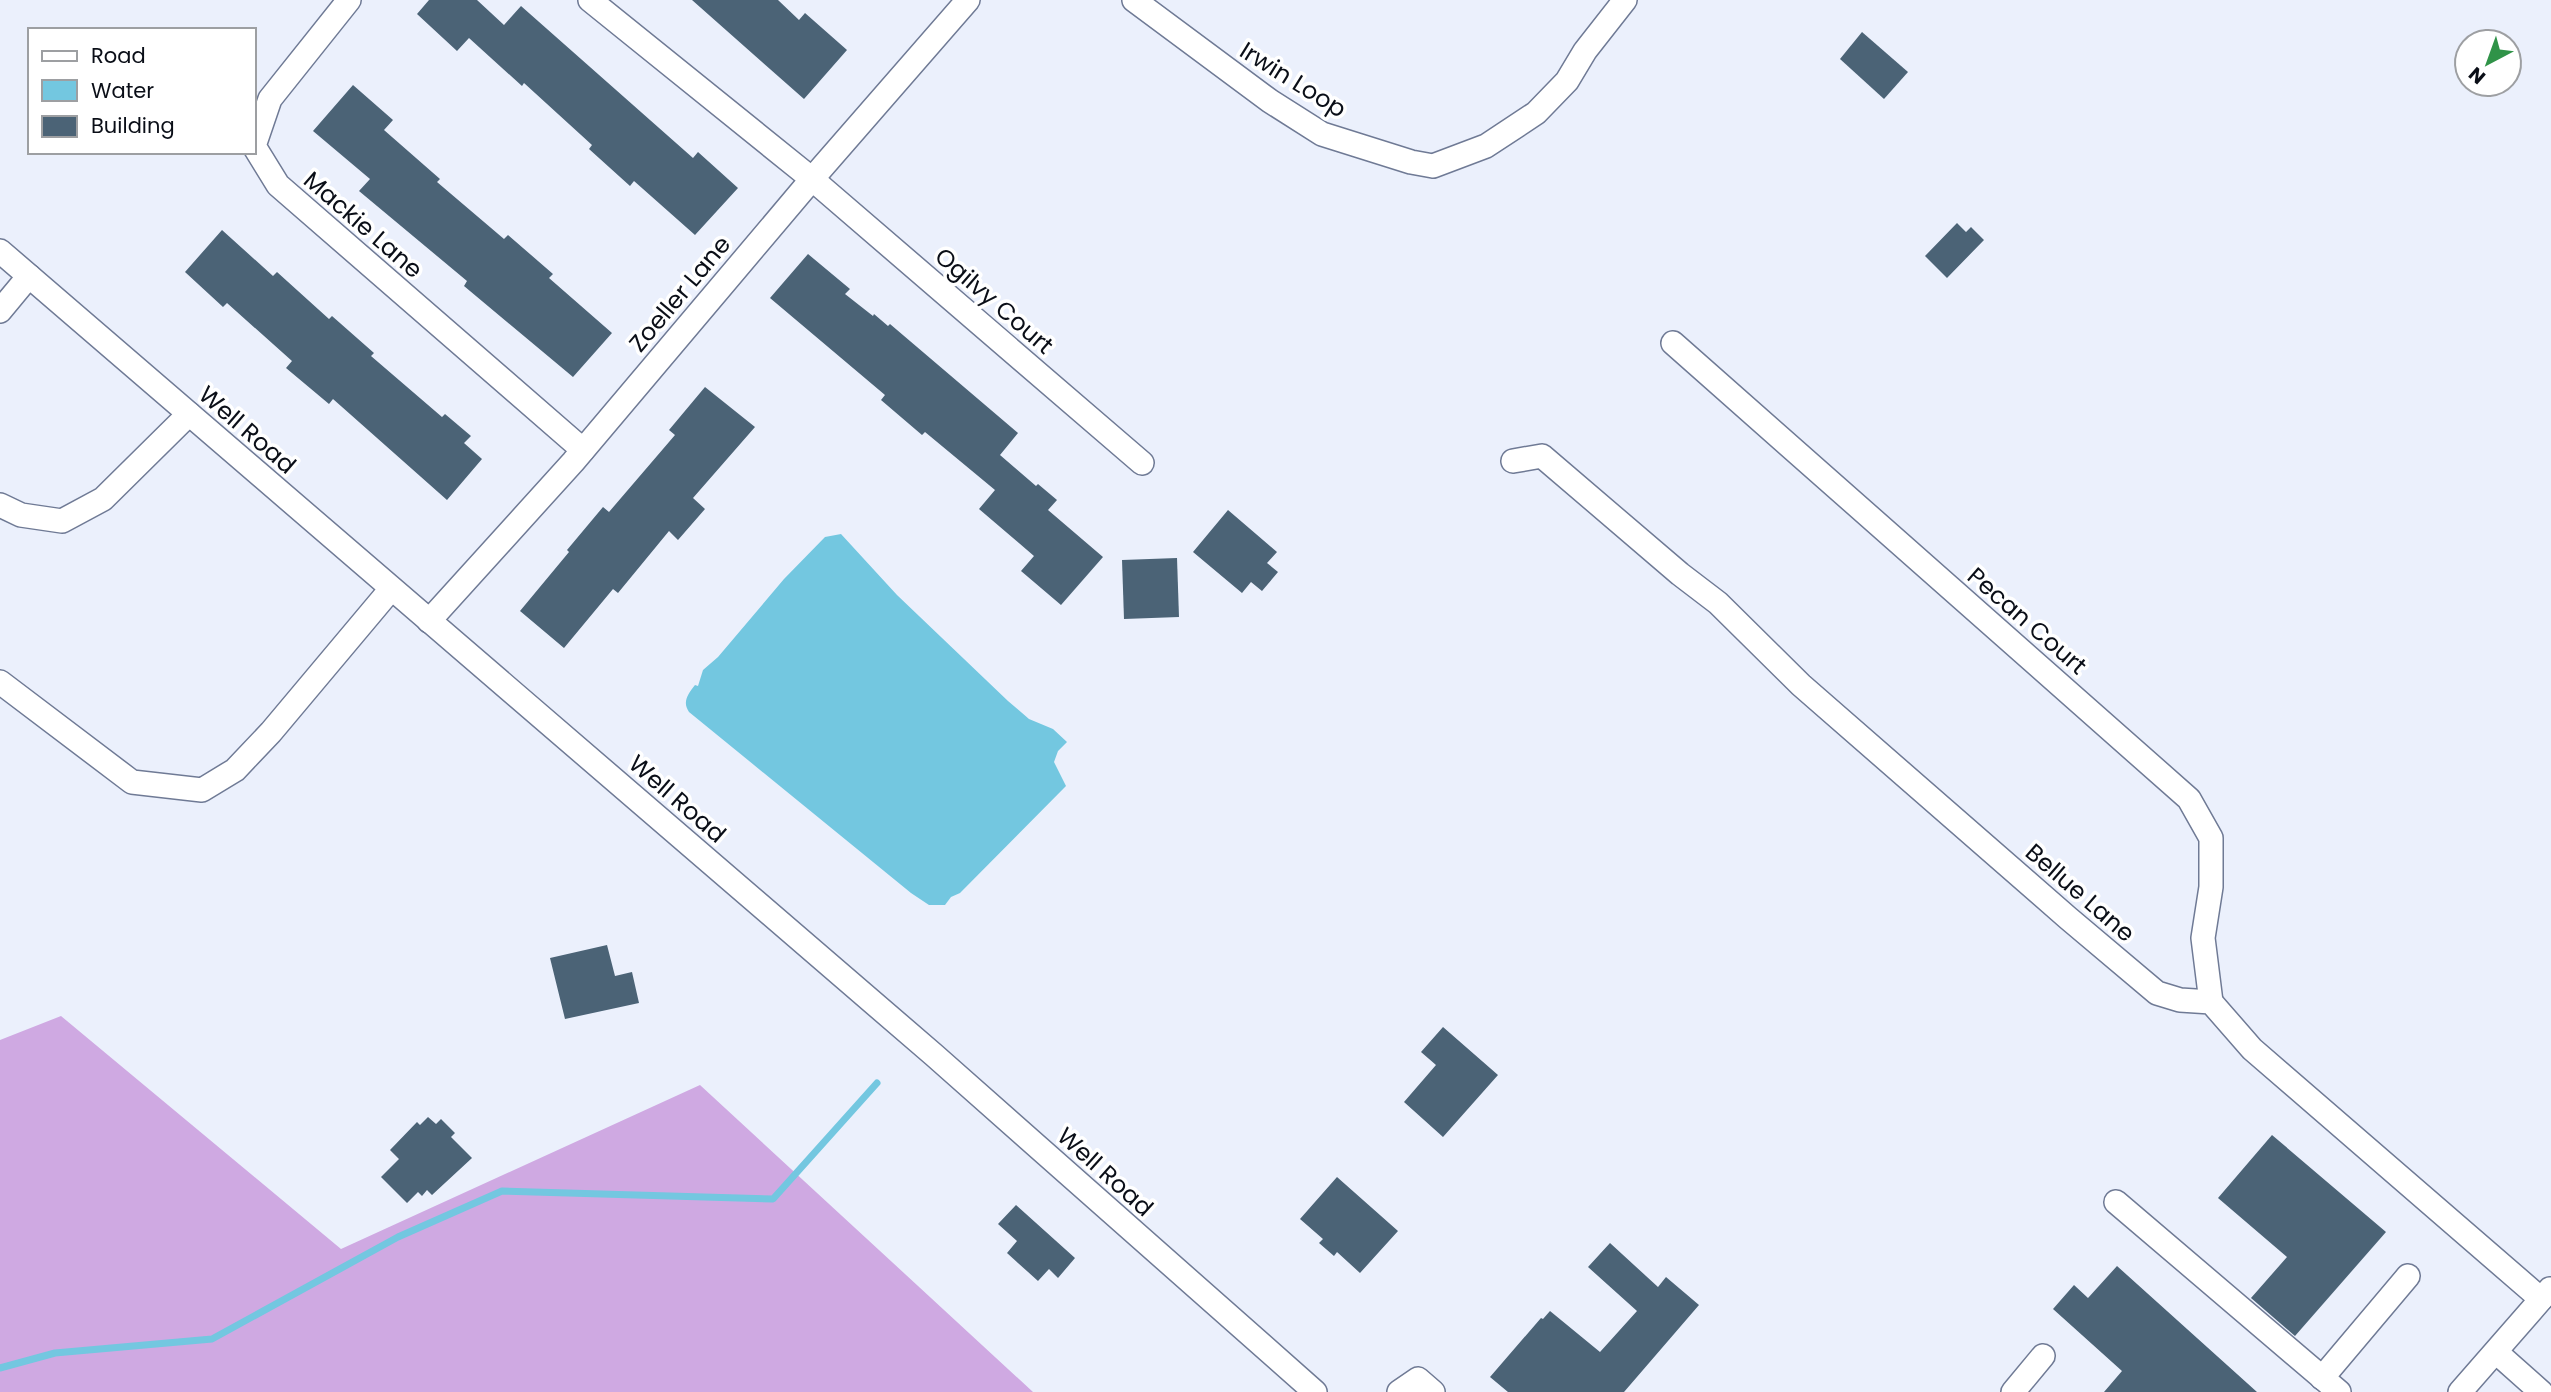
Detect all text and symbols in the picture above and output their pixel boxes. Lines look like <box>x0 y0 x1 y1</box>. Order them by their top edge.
legend <box>28 28 256 154</box>
north arrow <box>2453 28 2523 98</box>
street label: Irwin Loop <box>1234 34 1353 125</box>
text: Road <box>91 41 146 70</box>
text: N <box>2463 61 2491 90</box>
text: Water <box>91 76 154 105</box>
text: Building <box>91 111 175 140</box>
street label: Mackie Lane <box>297 164 430 286</box>
street label: Zoeller Lane <box>621 229 738 359</box>
street label: Ogilvy Court <box>928 240 1061 361</box>
street label: Well Road <box>192 378 303 481</box>
street label: Pecan Court <box>1961 560 2094 682</box>
street label: Well Road <box>622 747 733 850</box>
street label: Bellue Lane <box>2019 836 2142 949</box>
street label: Well Road <box>1050 1120 1161 1224</box>

